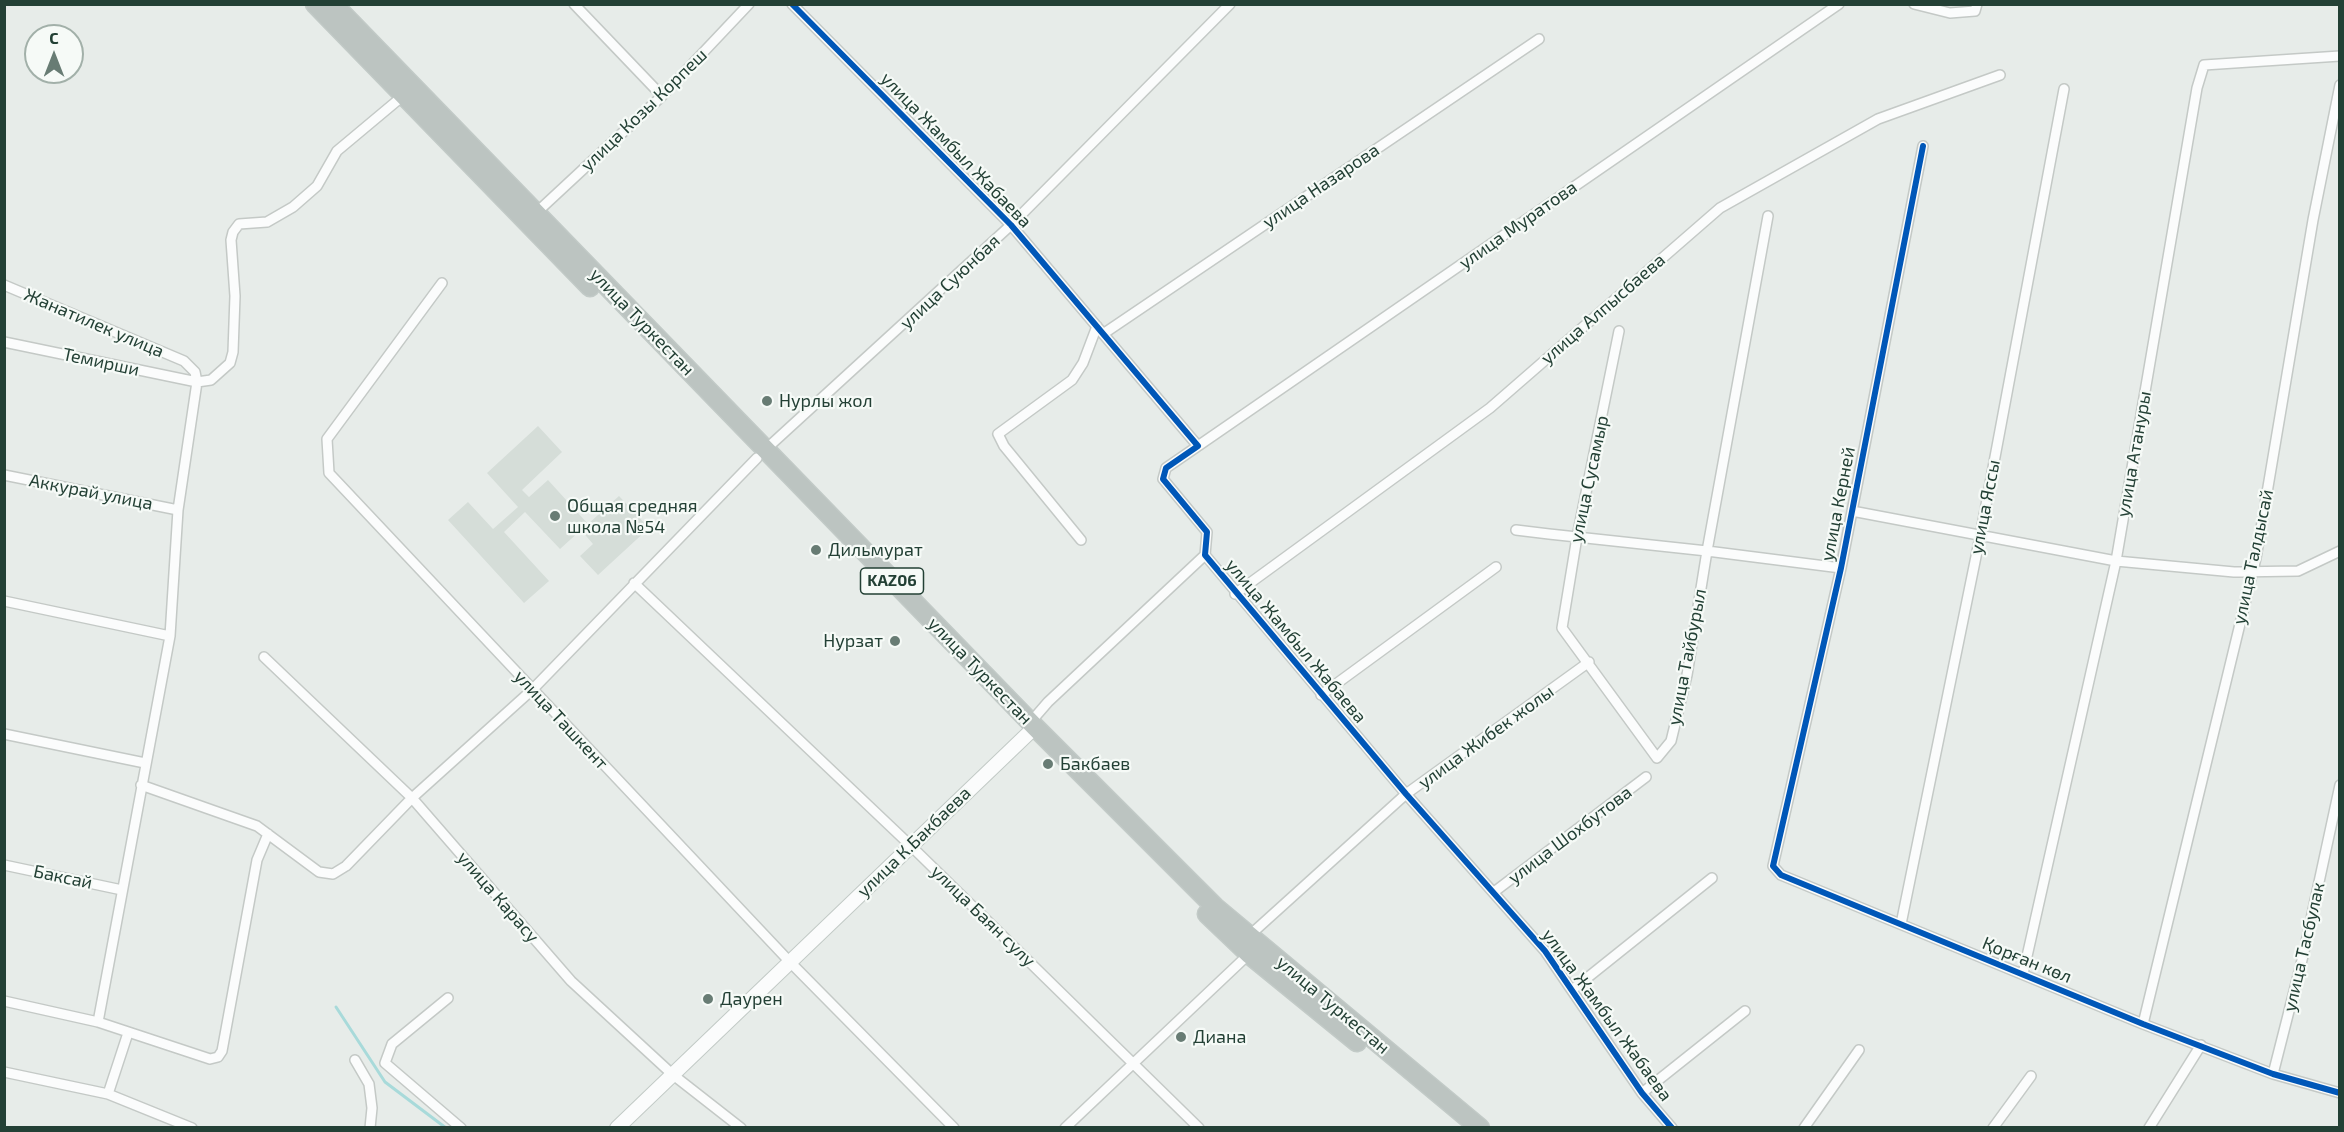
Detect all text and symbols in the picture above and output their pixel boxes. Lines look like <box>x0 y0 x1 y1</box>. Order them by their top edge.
north arrow <box>24 24 84 84</box>
text: С <box>49 28 59 47</box>
street label: улица Козы Корпеш <box>576 44 712 176</box>
street label: улица Жамбыл Жабаева <box>876 68 1036 232</box>
street label: улица Назарова <box>1259 139 1383 233</box>
street label: улица Муратова <box>1455 176 1581 274</box>
street label: улица Суюнбая <box>896 230 1004 334</box>
street label: улица Алпысбаева <box>1536 249 1670 369</box>
street label: улица Туркестан <box>585 264 699 380</box>
street label: Жанатилек улица <box>21 284 167 362</box>
street label: Темирши <box>61 343 141 381</box>
street label: улица Атануры <box>2112 389 2156 519</box>
place label: Нурлы жол <box>779 390 873 412</box>
marker: Нурлы жол <box>760 394 774 408</box>
street label: улица Сусамыр <box>1565 413 1613 545</box>
street label: улица Керней <box>1816 445 1860 563</box>
street label: улица Яссы <box>1965 458 2005 556</box>
street label: Аккурай улица <box>27 469 155 515</box>
street label: улица Талдысай <box>2228 487 2278 627</box>
place label: Общая средняя школа №54 <box>567 495 698 538</box>
marker: Общая средняя школа №54 <box>548 509 562 523</box>
place label: Дильмурат <box>828 539 923 561</box>
marker: Дильмурат <box>809 543 823 557</box>
street label: улица Жамбыл Жабаева <box>1221 555 1371 727</box>
road number: KАZ06 <box>860 568 924 594</box>
street label: улица Тайбурыл <box>1663 587 1711 727</box>
street label: улица Туркестан <box>923 613 1037 729</box>
place label: Нурзат <box>823 630 883 652</box>
marker: Нурзат <box>888 634 902 648</box>
street label: улица Ташкент <box>510 666 612 774</box>
street label: улица Жибек жолы <box>1414 681 1558 793</box>
place label: Бакбаев <box>1060 753 1130 775</box>
marker: Бакбаев <box>1041 757 1055 771</box>
street label: улица Шохбутова <box>1504 781 1636 889</box>
street label: улица К.Бакбаева <box>853 782 975 902</box>
street label: улица Карасу <box>452 847 544 947</box>
street label: Баксай <box>32 860 94 894</box>
street label: улица Баян сулу <box>926 861 1040 971</box>
street label: улица Тасбулак <box>2279 880 2329 1014</box>
street label: улица Жамбыл Жабаева <box>1537 925 1677 1105</box>
street label: Қорған көл <box>1979 932 2075 988</box>
street label: улица Туркестан <box>1272 951 1394 1059</box>
place label: Даурен <box>720 988 783 1010</box>
marker: Даурен <box>701 992 715 1006</box>
place label: Диана <box>1193 1026 1246 1048</box>
marker: Диана <box>1174 1030 1188 1044</box>

